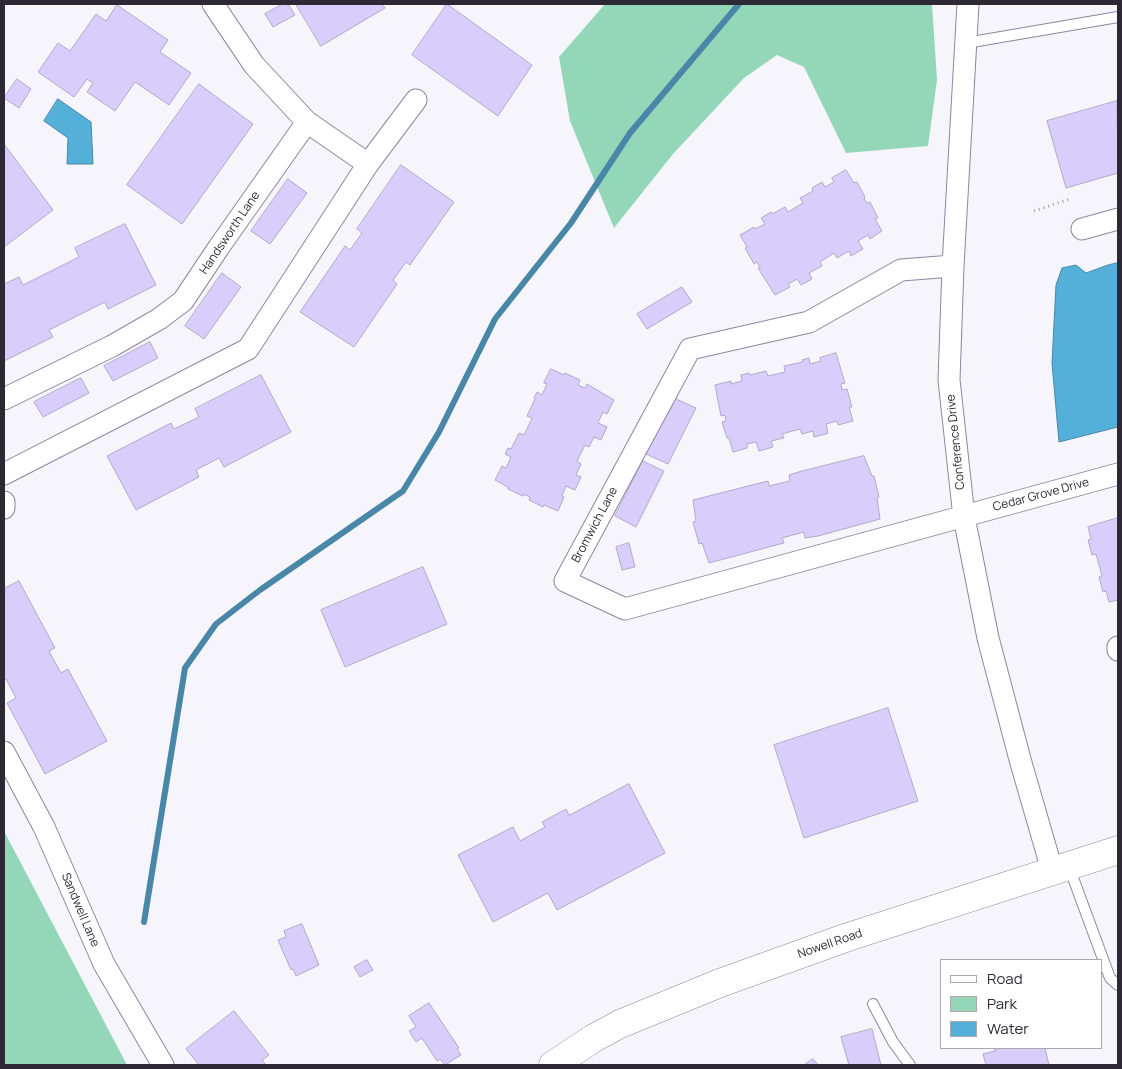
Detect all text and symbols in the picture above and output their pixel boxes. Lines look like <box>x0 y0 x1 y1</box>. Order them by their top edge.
street label: Handsworth Lane <box>197 189 263 277</box>
street label: Conference Drive <box>944 394 968 490</box>
street label: Cedar Grove Drive <box>991 475 1091 515</box>
street label: Bromwich Lane <box>569 485 621 565</box>
street label: Sandwell Lane <box>58 871 102 949</box>
street label: Nowell Road <box>796 926 864 962</box>
legend <box>940 959 1102 1049</box>
text: Road <box>987 968 1023 989</box>
text: Park <box>987 993 1017 1014</box>
text: Water <box>987 1018 1029 1039</box>

